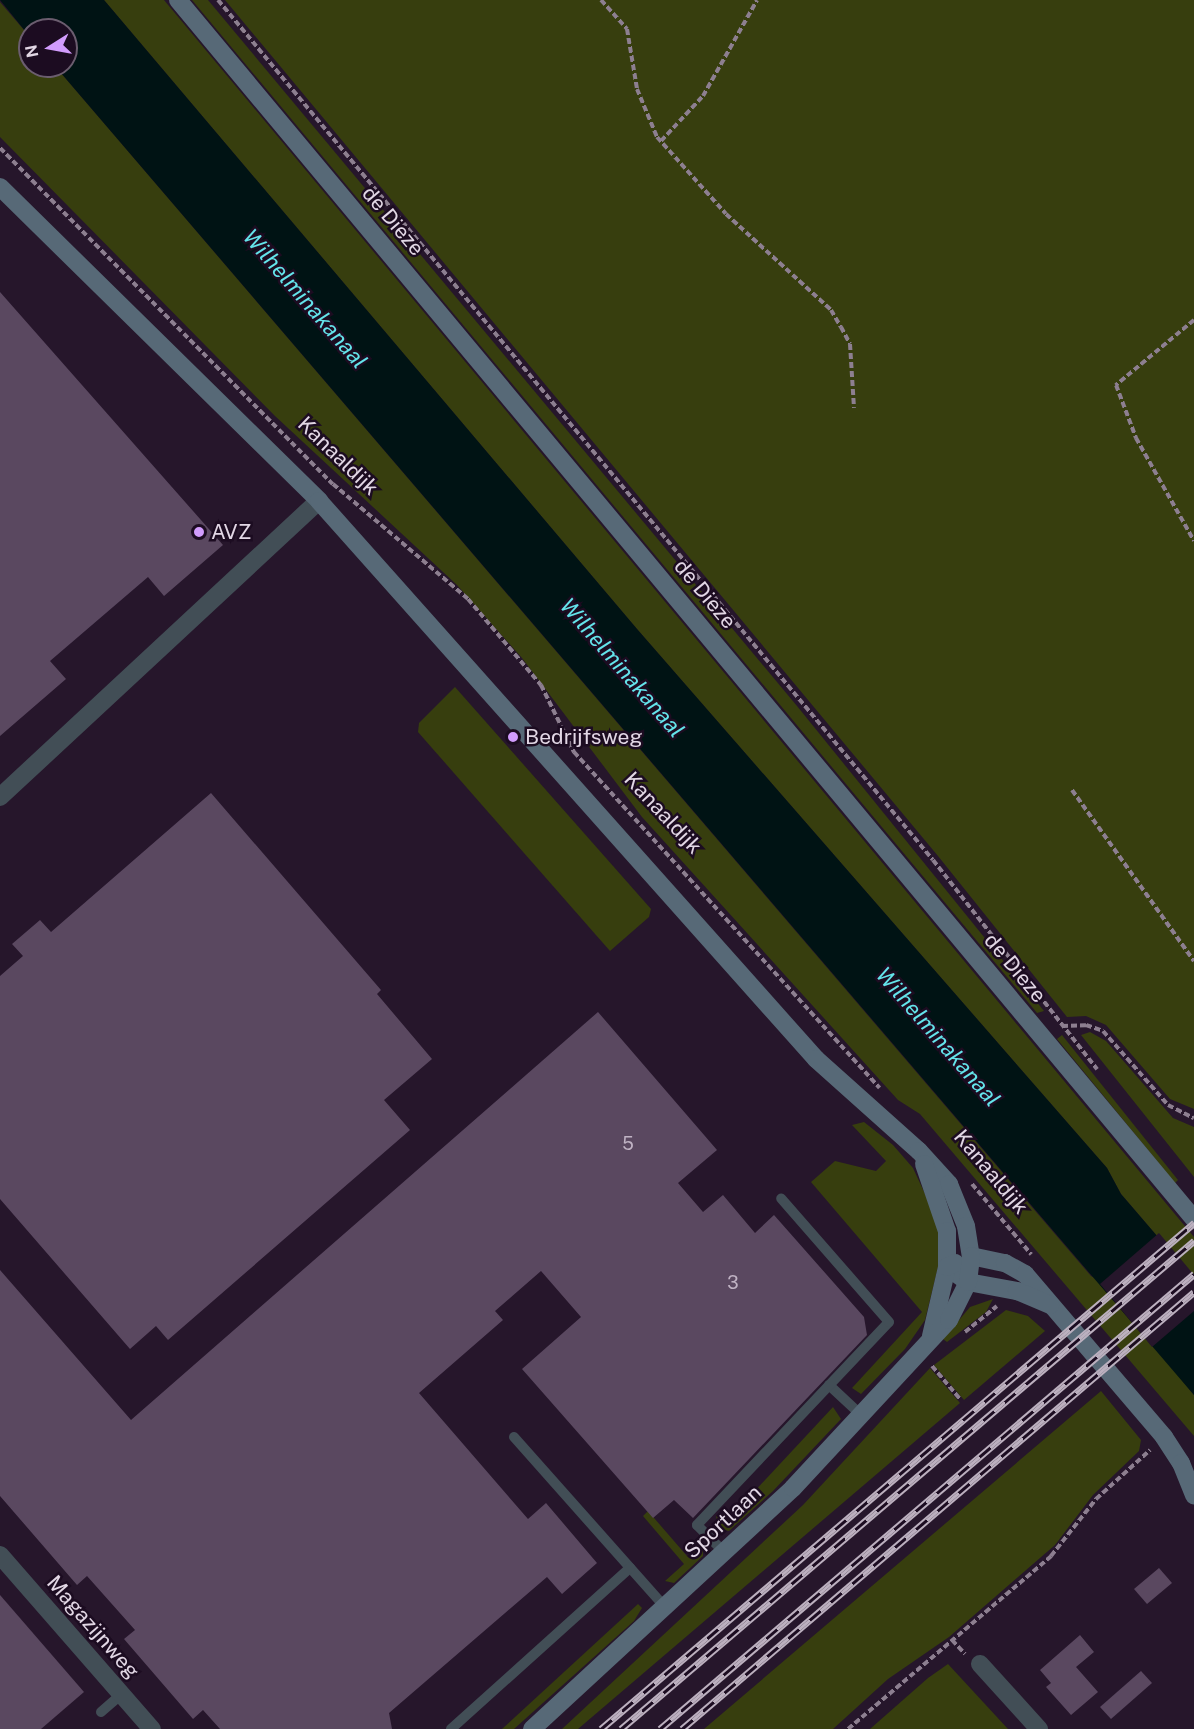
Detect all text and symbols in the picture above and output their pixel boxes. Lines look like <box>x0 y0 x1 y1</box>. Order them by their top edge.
north arrow <box>18 18 78 78</box>
text: N <box>21 43 42 59</box>
street label: de Dieze <box>357 181 429 261</box>
water label: Wilhelminakanaal <box>237 224 373 374</box>
street label: Kanaaldijk <box>293 411 383 501</box>
place label: AVZ <box>211 519 251 545</box>
marker: AVZ <box>192 525 206 539</box>
street label: de Dieze <box>669 554 741 634</box>
water label: Wilhelminakanaal <box>554 593 690 743</box>
place label: Bedrijfsweg <box>525 724 642 750</box>
marker: Bedrijfsweg <box>506 730 520 744</box>
street label: Kanaaldijk <box>619 767 707 859</box>
street label: de Dieze <box>979 928 1051 1008</box>
water label: Wilhelminakanaal <box>870 962 1006 1112</box>
street label: Kanaaldijk <box>949 1125 1033 1219</box>
house number: 5 <box>622 1133 634 1155</box>
house number: 3 <box>727 1272 739 1294</box>
street label: Sportlaan <box>679 1480 767 1564</box>
street label: Magazijnweg <box>41 1570 145 1684</box>

